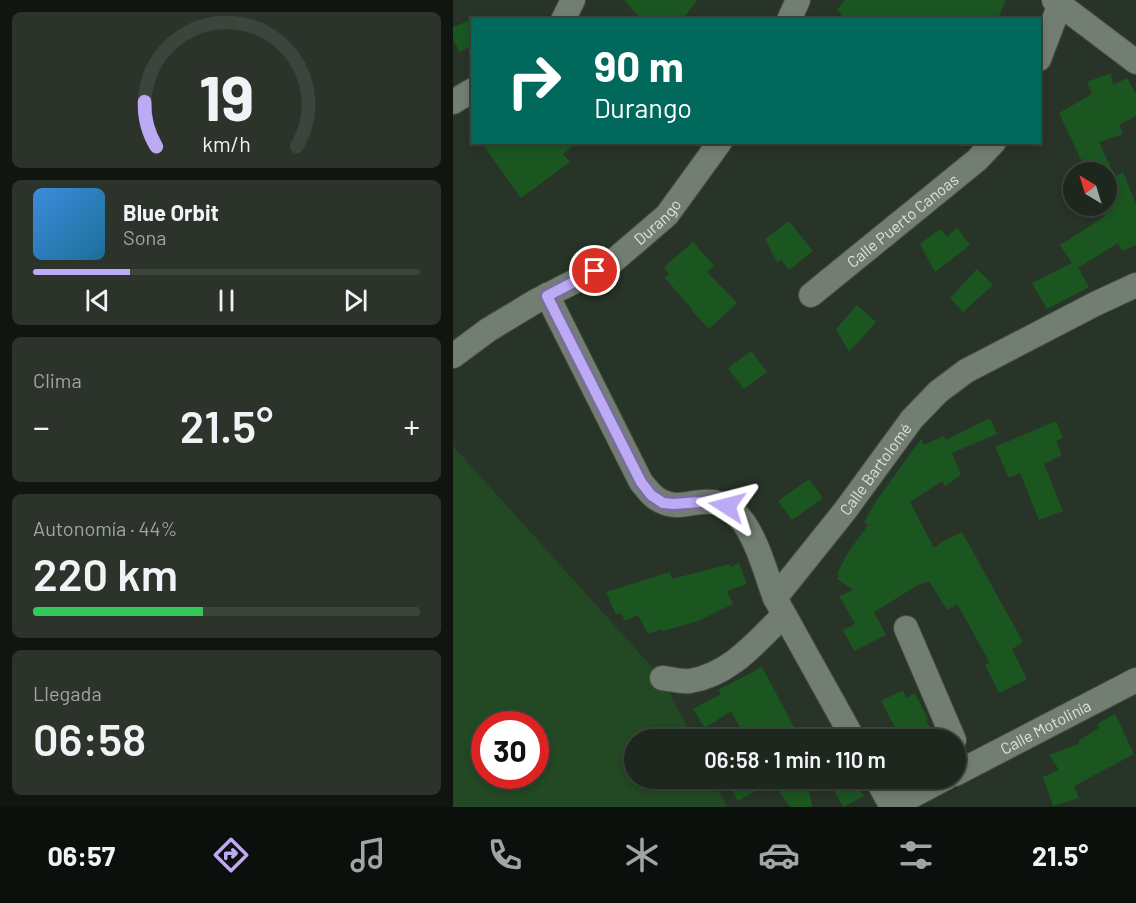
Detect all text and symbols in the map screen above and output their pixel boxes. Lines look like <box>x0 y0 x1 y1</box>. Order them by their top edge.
text: 90 m <box>594 40 684 90</box>
icon: right <box>495 42 573 120</box>
text: 19 <box>199 59 254 133</box>
text: Durango <box>594 91 692 123</box>
text: km/h <box>202 131 251 156</box>
north arrow <box>1063 162 1117 216</box>
map controls <box>1063 162 1117 216</box>
street label: Calle Puerto Canoas <box>843 169 962 271</box>
street label: Durango <box>630 195 685 248</box>
text: Blue Orbit <box>123 199 219 225</box>
text: Sona <box>123 225 167 249</box>
pin <box>569 245 620 296</box>
icon: arrive <box>578 254 611 287</box>
icon: previous <box>81 284 114 317</box>
icon: pause <box>210 284 243 317</box>
icon: next <box>339 284 372 317</box>
text: Clima <box>33 368 82 392</box>
text: 21.5° <box>180 398 273 452</box>
text: − <box>33 406 50 446</box>
text: + <box>403 406 420 446</box>
street label: Calle Bartolomé <box>835 419 915 519</box>
position arrow <box>695 474 759 538</box>
text: Autonomía · 44% <box>33 516 177 540</box>
text: 220 km <box>33 546 178 600</box>
text: Llegada <box>33 681 102 705</box>
street label: Calle Motolinía <box>997 695 1094 758</box>
text: 06:58 <box>33 711 146 765</box>
speed limit sign: 30 <box>471 711 549 789</box>
text: 06:58 · 1 min · 110 m <box>704 746 886 772</box>
icon: directions <box>210 834 252 876</box>
icon: music <box>347 834 389 876</box>
icon: phone <box>484 834 526 876</box>
icon: climate <box>621 834 663 876</box>
icon: car <box>758 834 800 876</box>
icon: filters <box>895 834 937 876</box>
text: 06:57 <box>47 839 115 871</box>
text: 21.5° <box>1032 839 1088 871</box>

